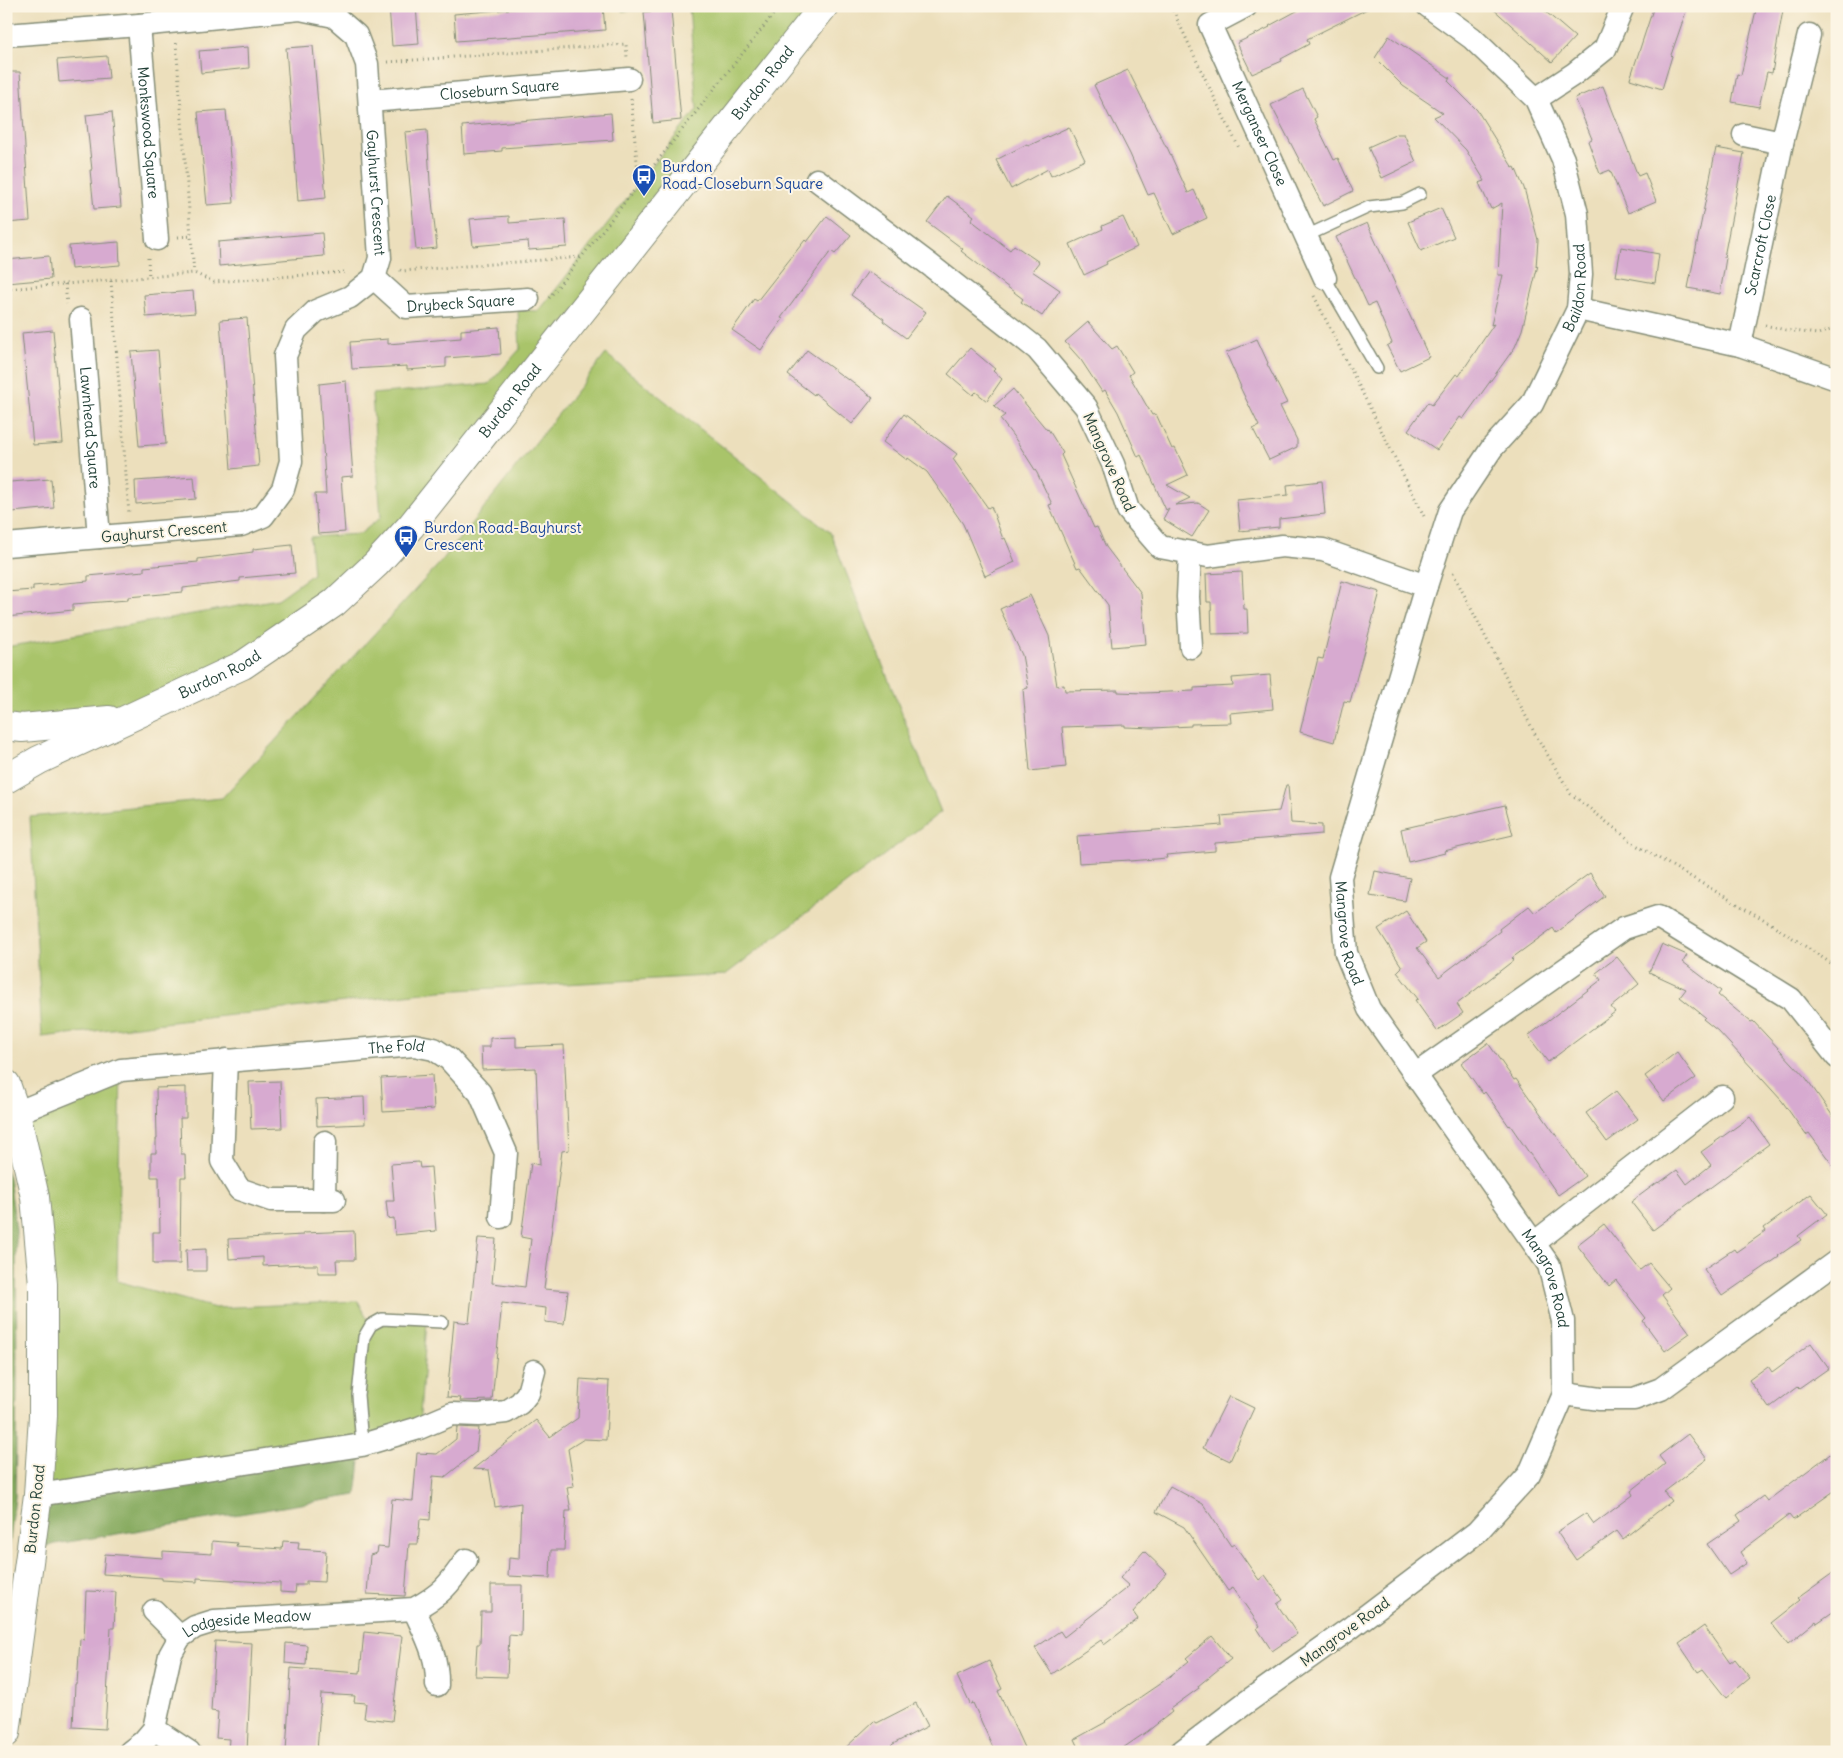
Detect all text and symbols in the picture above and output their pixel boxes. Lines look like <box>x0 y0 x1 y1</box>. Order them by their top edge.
street label: Burdon Road <box>727 42 798 124</box>
street label: Monkswood Square <box>134 66 164 199</box>
street label: Closeburn Square <box>439 75 560 104</box>
street label: Merganser Close <box>1228 78 1292 189</box>
street label: Gayhurst Crescent <box>362 129 390 256</box>
place label: Burdon Road-Closeburn Square <box>662 157 823 193</box>
bus stop icon: Burdon Road-Closeburn Square <box>631 163 657 197</box>
street label: Scarcroft Close <box>1741 193 1780 297</box>
street label: Baildon Road <box>1558 243 1590 335</box>
street label: Drybeck Square <box>406 290 515 316</box>
street label: Burdon Road <box>475 360 545 441</box>
street label: Lawnhead Square <box>76 366 105 489</box>
street label: Mangrove Road <box>1079 409 1140 514</box>
street label: Gayhurst Crescent <box>100 517 228 546</box>
place label: Burdon Road-Bayhurst Crescent <box>424 518 582 554</box>
bus stop icon: Burdon Road-Bayhurst Crescent <box>393 524 419 558</box>
street label: Burdon Road <box>176 646 264 703</box>
street label: Mangrove Road <box>1331 880 1368 988</box>
street label: The Fold <box>367 1035 427 1058</box>
street label: Mangrove Road <box>1518 1225 1573 1328</box>
street label: Burdon Road <box>20 1463 49 1554</box>
street label: Mangrove Road <box>1296 1593 1393 1670</box>
street label: Lodgeside Meadow <box>179 1605 312 1642</box>

